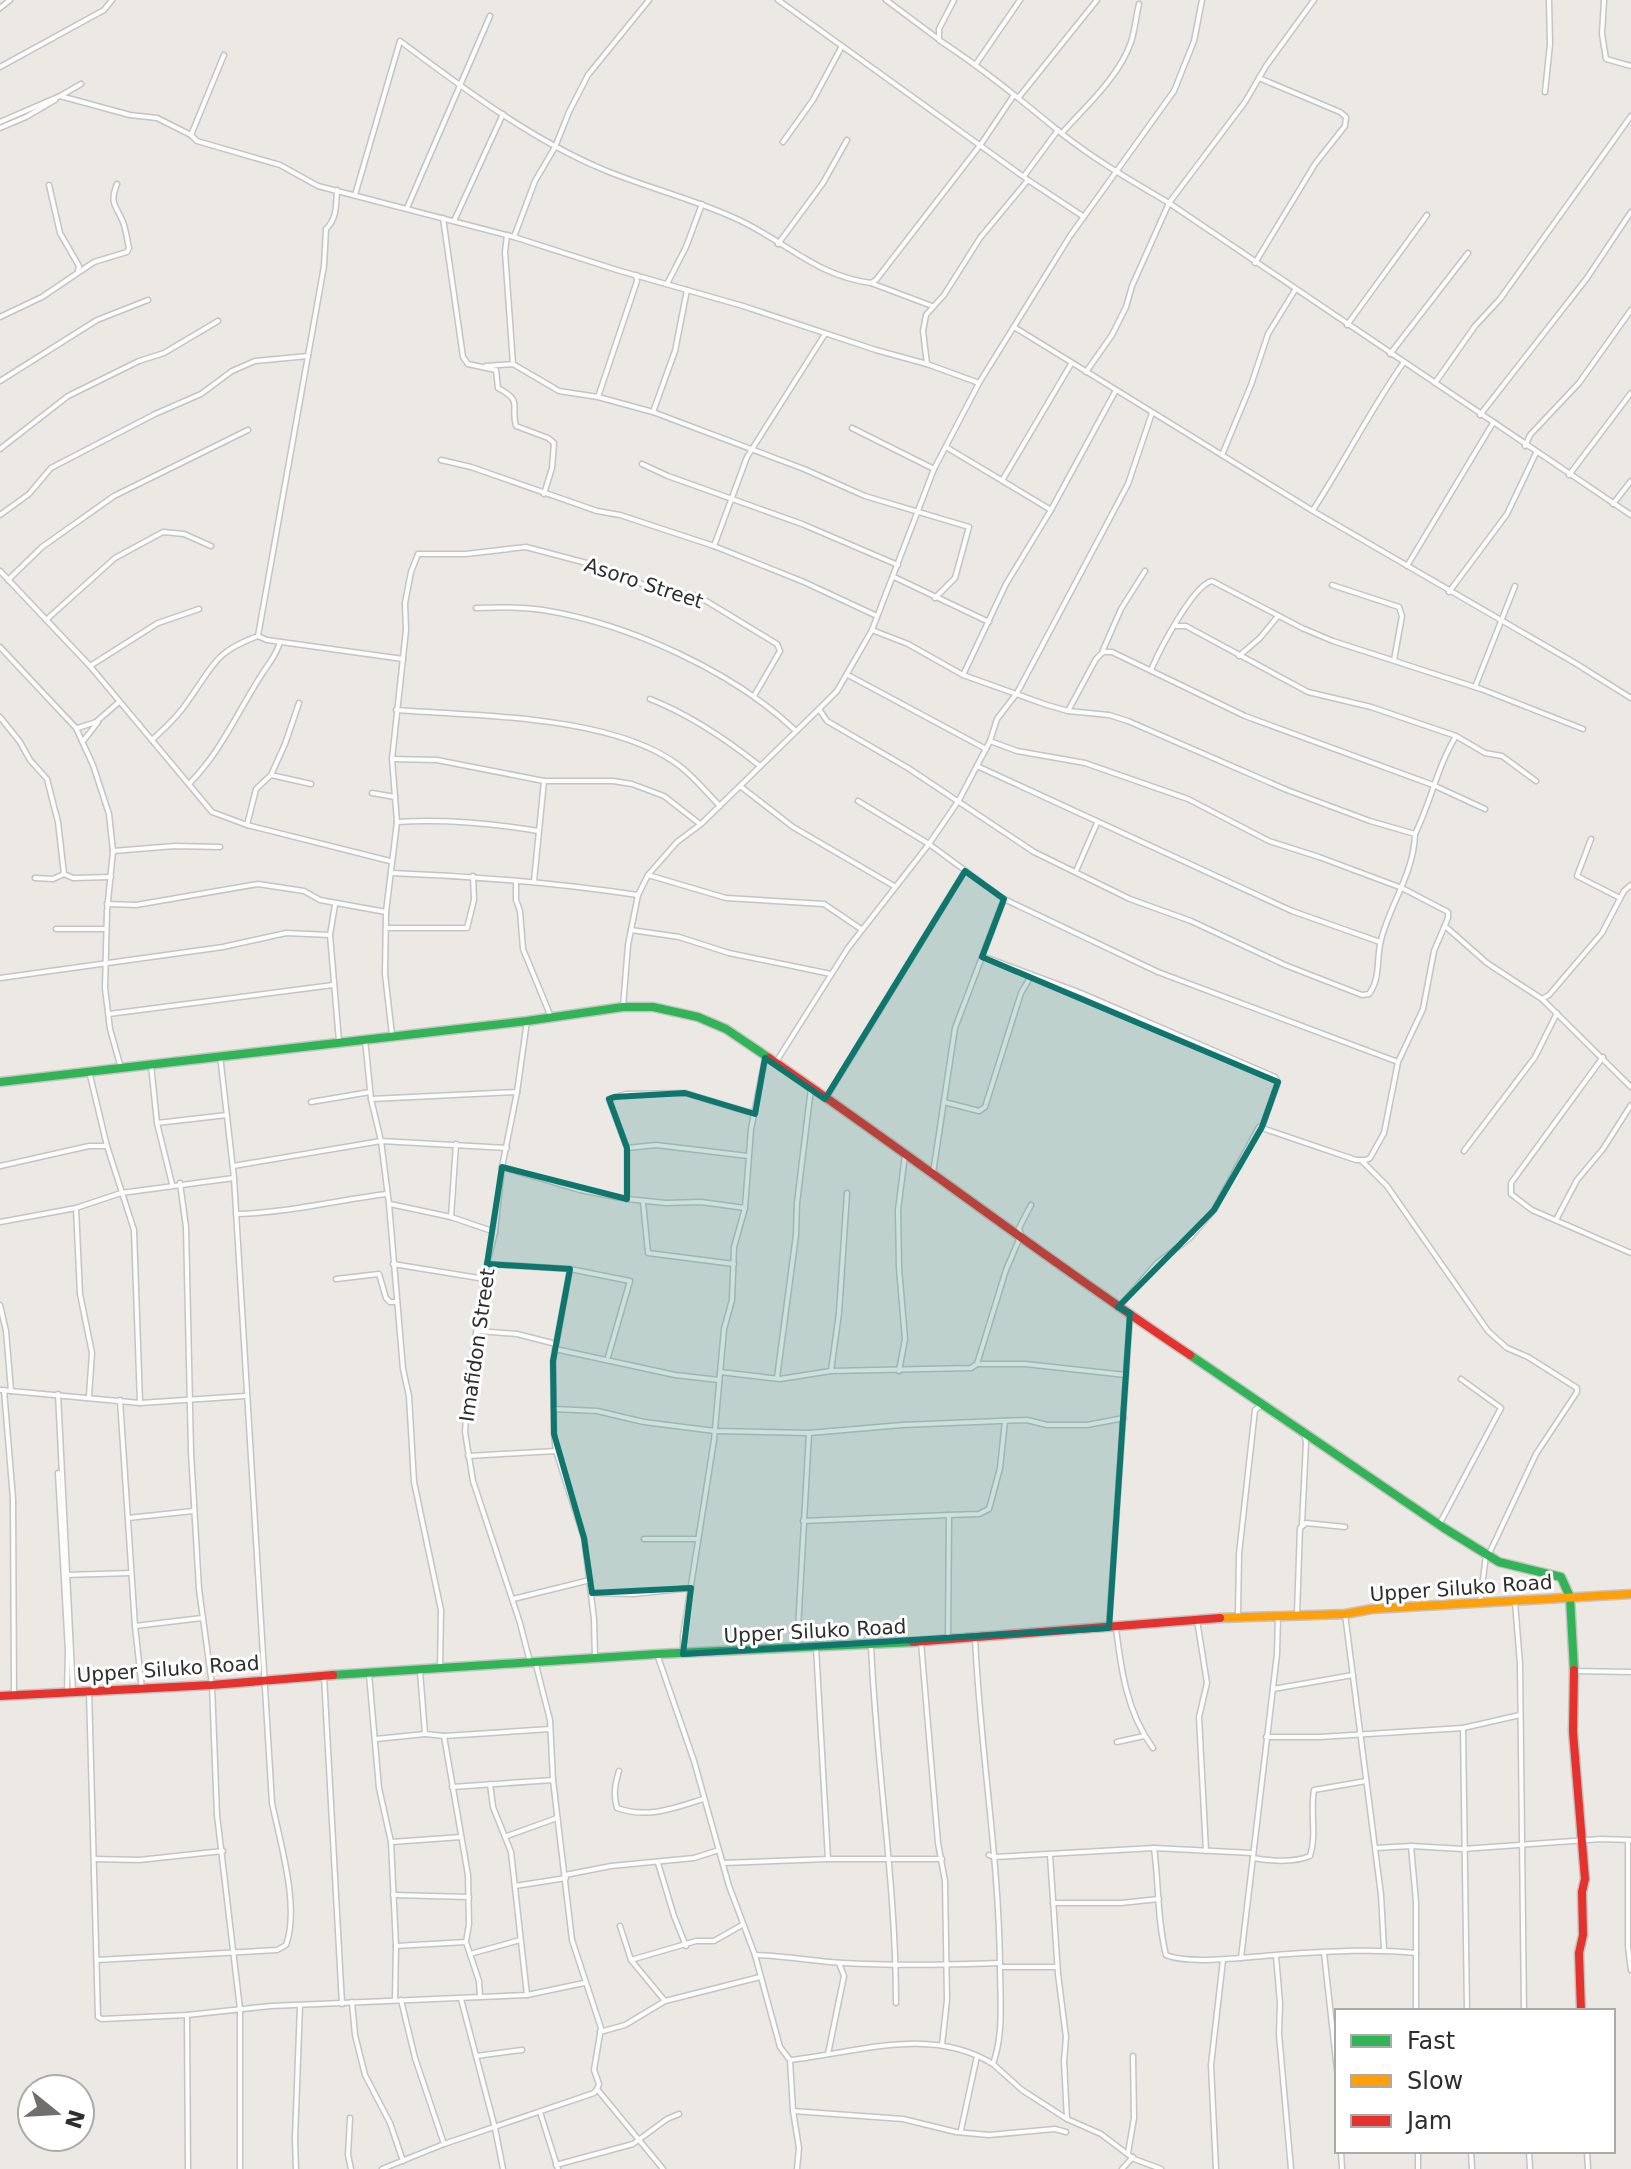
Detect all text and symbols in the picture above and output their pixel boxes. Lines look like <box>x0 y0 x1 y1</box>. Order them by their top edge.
street label: Asoro Street <box>582 553 707 614</box>
street label: Imafidon Street <box>454 1266 500 1423</box>
street label: Upper Siluko Road <box>1369 1570 1553 1606</box>
street label: Upper Siluko Road <box>723 1614 907 1648</box>
street label: Upper Siluko Road <box>76 1651 260 1687</box>
legend <box>1335 2009 1615 2153</box>
text: Fast <box>1407 2027 1455 2055</box>
text: Slow <box>1407 2067 1463 2095</box>
north arrow <box>16 2073 96 2153</box>
text: N <box>60 2106 89 2132</box>
text: Jam <box>1405 2107 1452 2135</box>

